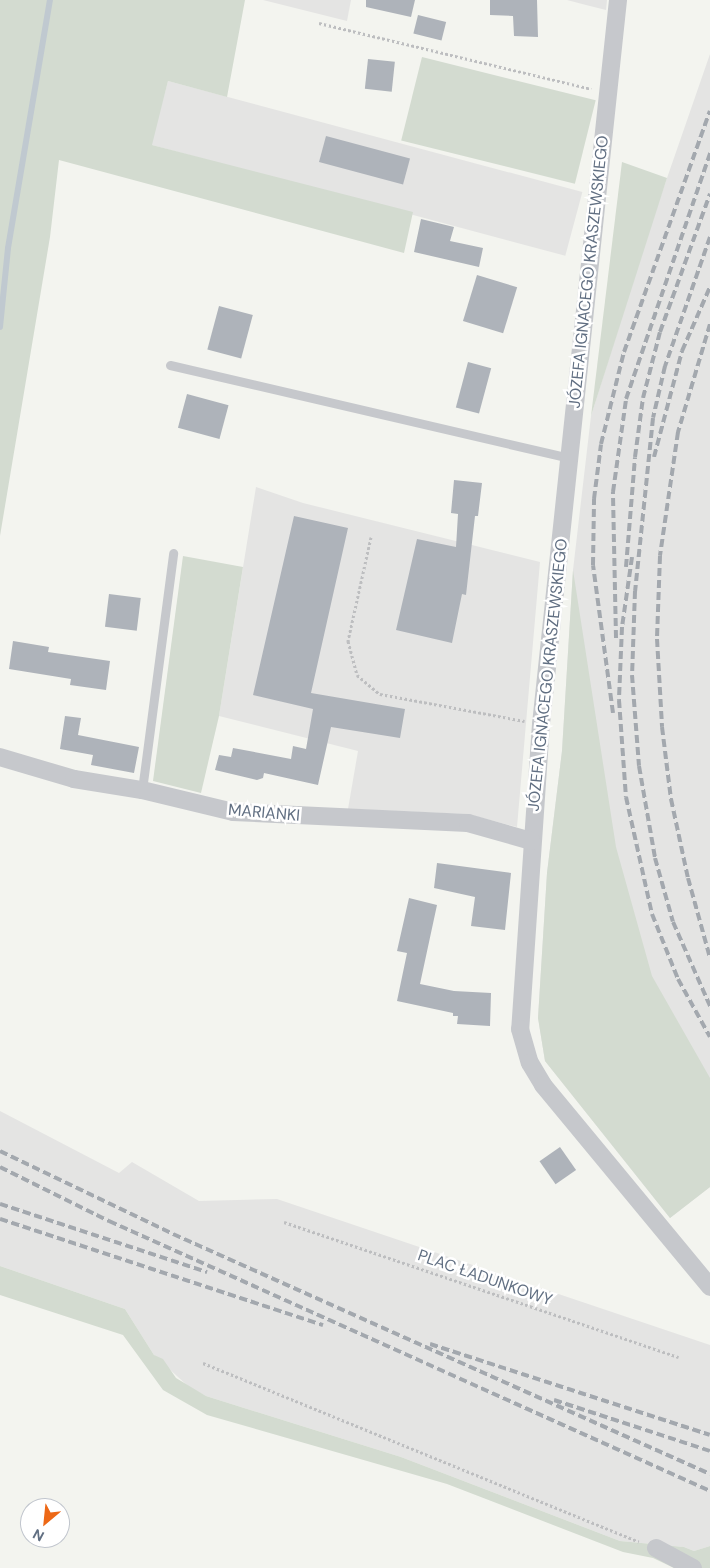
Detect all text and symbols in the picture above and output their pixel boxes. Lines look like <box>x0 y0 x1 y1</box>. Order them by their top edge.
street label: JÓZEFA IGNACEGO KRASZEWSKIEGO <box>565 135 613 409</box>
street label: JÓZEFA IGNACEGO KRASZEWSKIEGO <box>524 538 572 812</box>
street label: MARIANKI <box>227 800 301 826</box>
street label: PLAC ŁADUNKOWY <box>415 1246 555 1310</box>
north arrow <box>20 1498 70 1548</box>
text: N <box>30 1525 47 1546</box>

